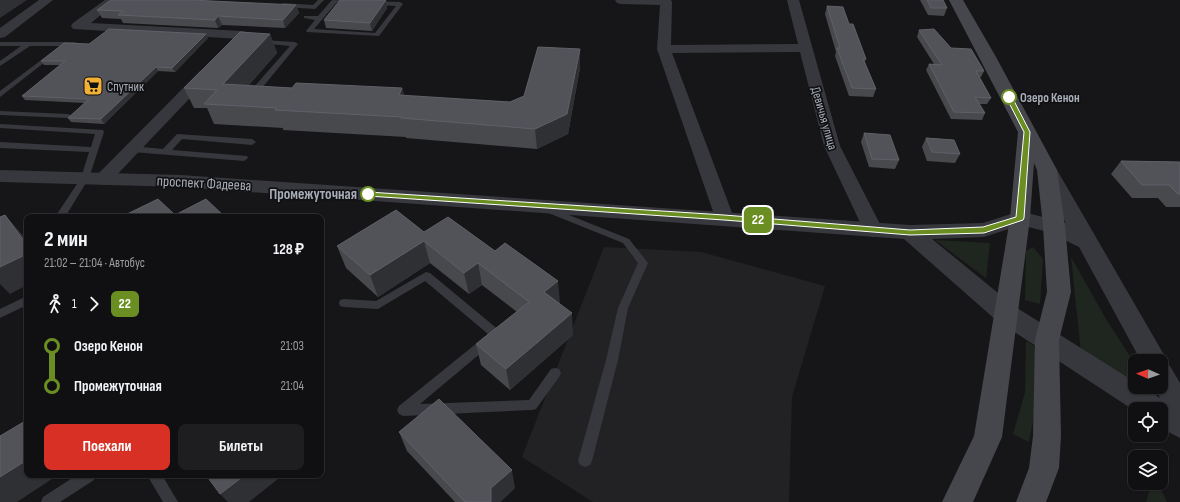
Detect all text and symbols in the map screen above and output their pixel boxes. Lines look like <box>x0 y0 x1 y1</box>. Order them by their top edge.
supermarket icon: Спутник <box>82 75 104 97</box>
place label: Спутник <box>107 79 144 95</box>
street label: Девичья улица <box>807 85 841 152</box>
marker: Озеро Кенон <box>1001 89 1017 105</box>
place label: Озеро Кенон <box>1020 90 1080 106</box>
street label: проспект Фадеева <box>156 172 252 195</box>
place label: Промежуточная <box>269 185 357 204</box>
marker: Промежуточная <box>360 186 376 202</box>
line badge: 22 <box>740 207 776 233</box>
text: 22 <box>752 211 764 228</box>
text: 2 мин <box>44 226 88 253</box>
text: 128 ₽ <box>273 240 304 259</box>
text: 21:02 – 21:04 · Автобус <box>44 255 145 271</box>
icon: walk <box>44 293 66 315</box>
icon: forward <box>83 293 105 315</box>
text: 22 <box>119 295 131 312</box>
text: 1 <box>72 296 77 312</box>
text: Озеро Кенон <box>74 337 143 356</box>
text: 21:03 <box>280 338 304 354</box>
north arrow <box>1128 354 1168 394</box>
map controls <box>1128 354 1168 490</box>
text: Промежуточная <box>74 377 162 396</box>
text: 21:04 <box>280 378 304 394</box>
button: locate <box>1128 402 1168 442</box>
button: Поехали <box>44 424 170 470</box>
button: Билеты <box>178 424 304 470</box>
button: layers <box>1128 450 1168 490</box>

